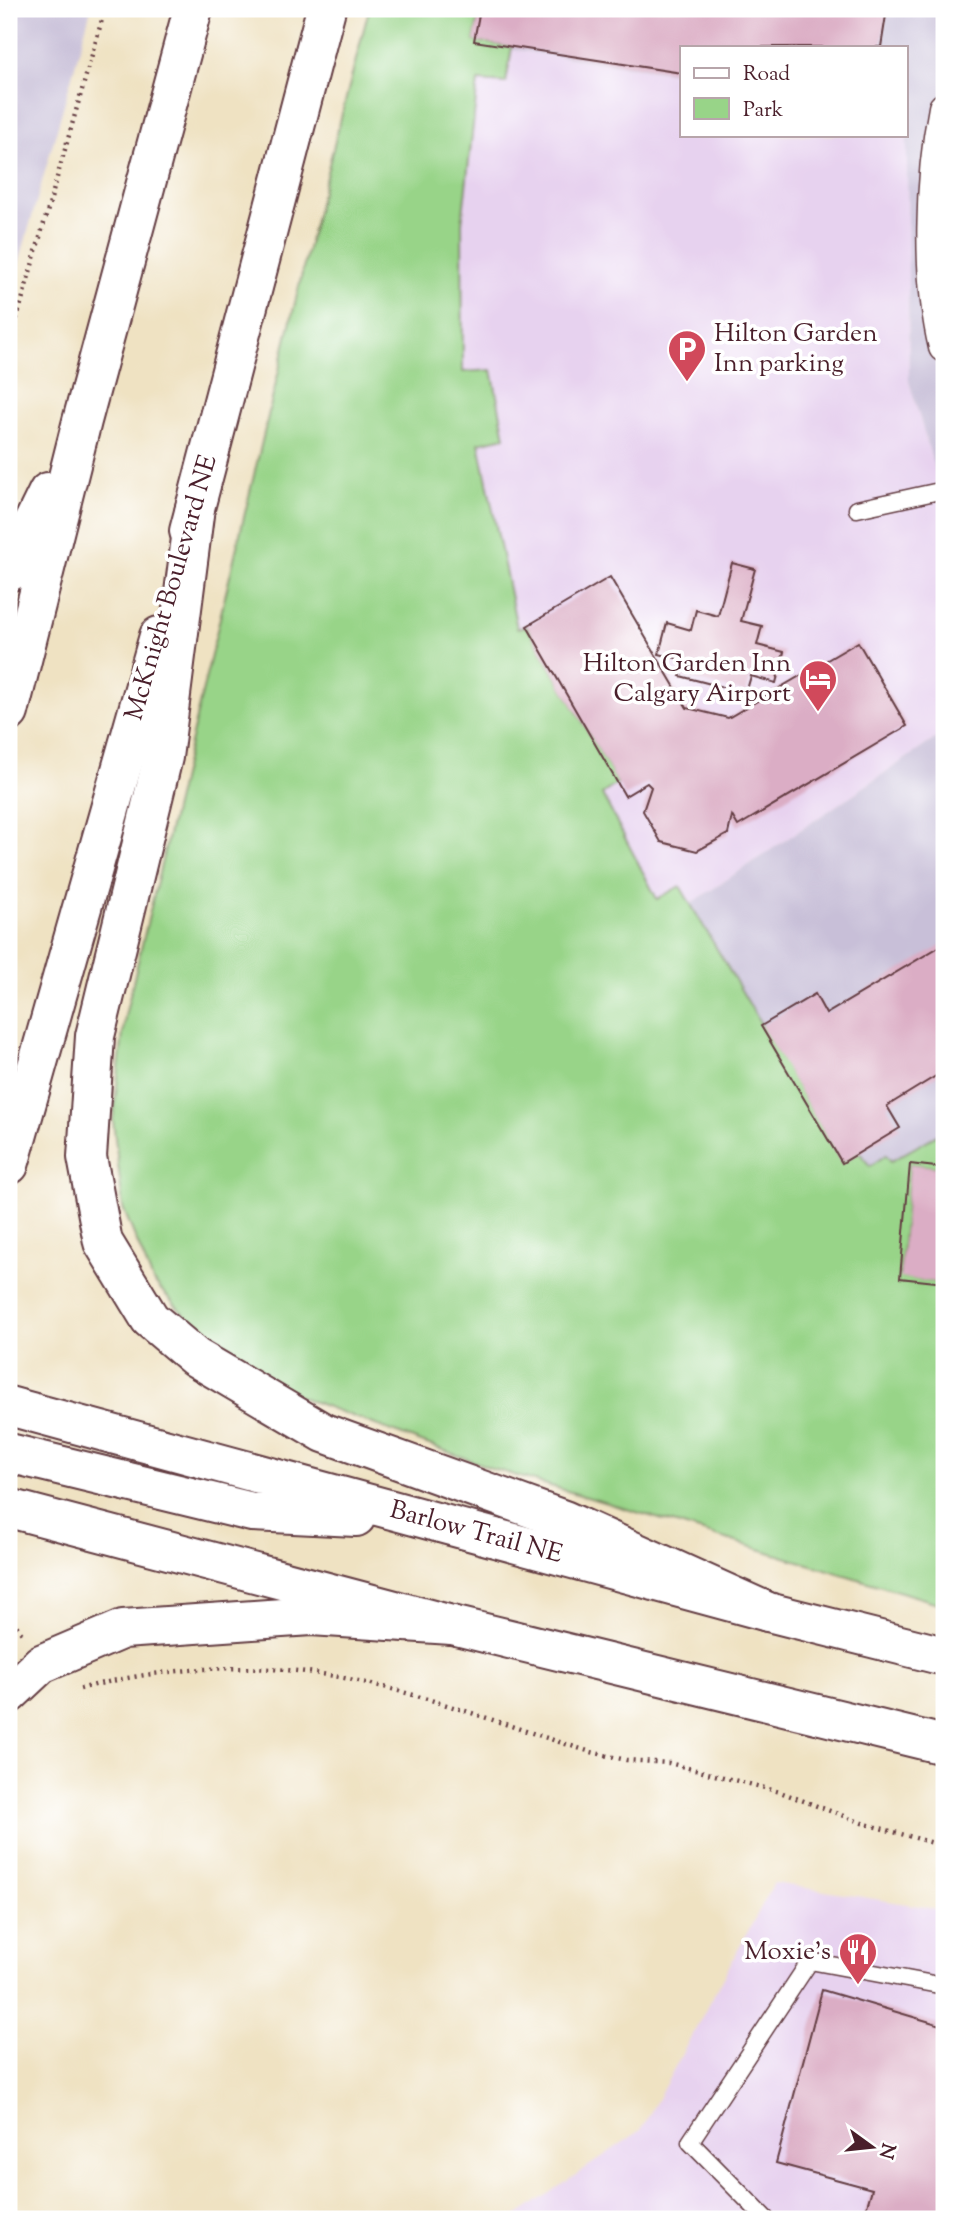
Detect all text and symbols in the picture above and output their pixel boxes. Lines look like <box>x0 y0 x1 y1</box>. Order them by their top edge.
legend <box>680 46 908 136</box>
text: Road <box>743 60 790 90</box>
text: Park <box>743 96 784 126</box>
place label: Hilton Garden Inn parking <box>714 316 878 383</box>
parking icon: Hilton Garden Inn parking <box>666 328 708 383</box>
street label: McKnight Boulevard NE <box>116 451 228 725</box>
place label: Hilton Garden Inn Calgary Airport <box>583 646 791 713</box>
hotel icon: Hilton Garden Inn Calgary Airport <box>797 658 839 713</box>
street label: Barlow Trail NE <box>386 1492 567 1574</box>
restaurant icon: Moxie's <box>837 1931 879 1986</box>
place label: Moxie's <box>744 1934 831 1971</box>
north arrow <box>838 2112 908 2182</box>
text: N <box>871 2140 901 2162</box>

